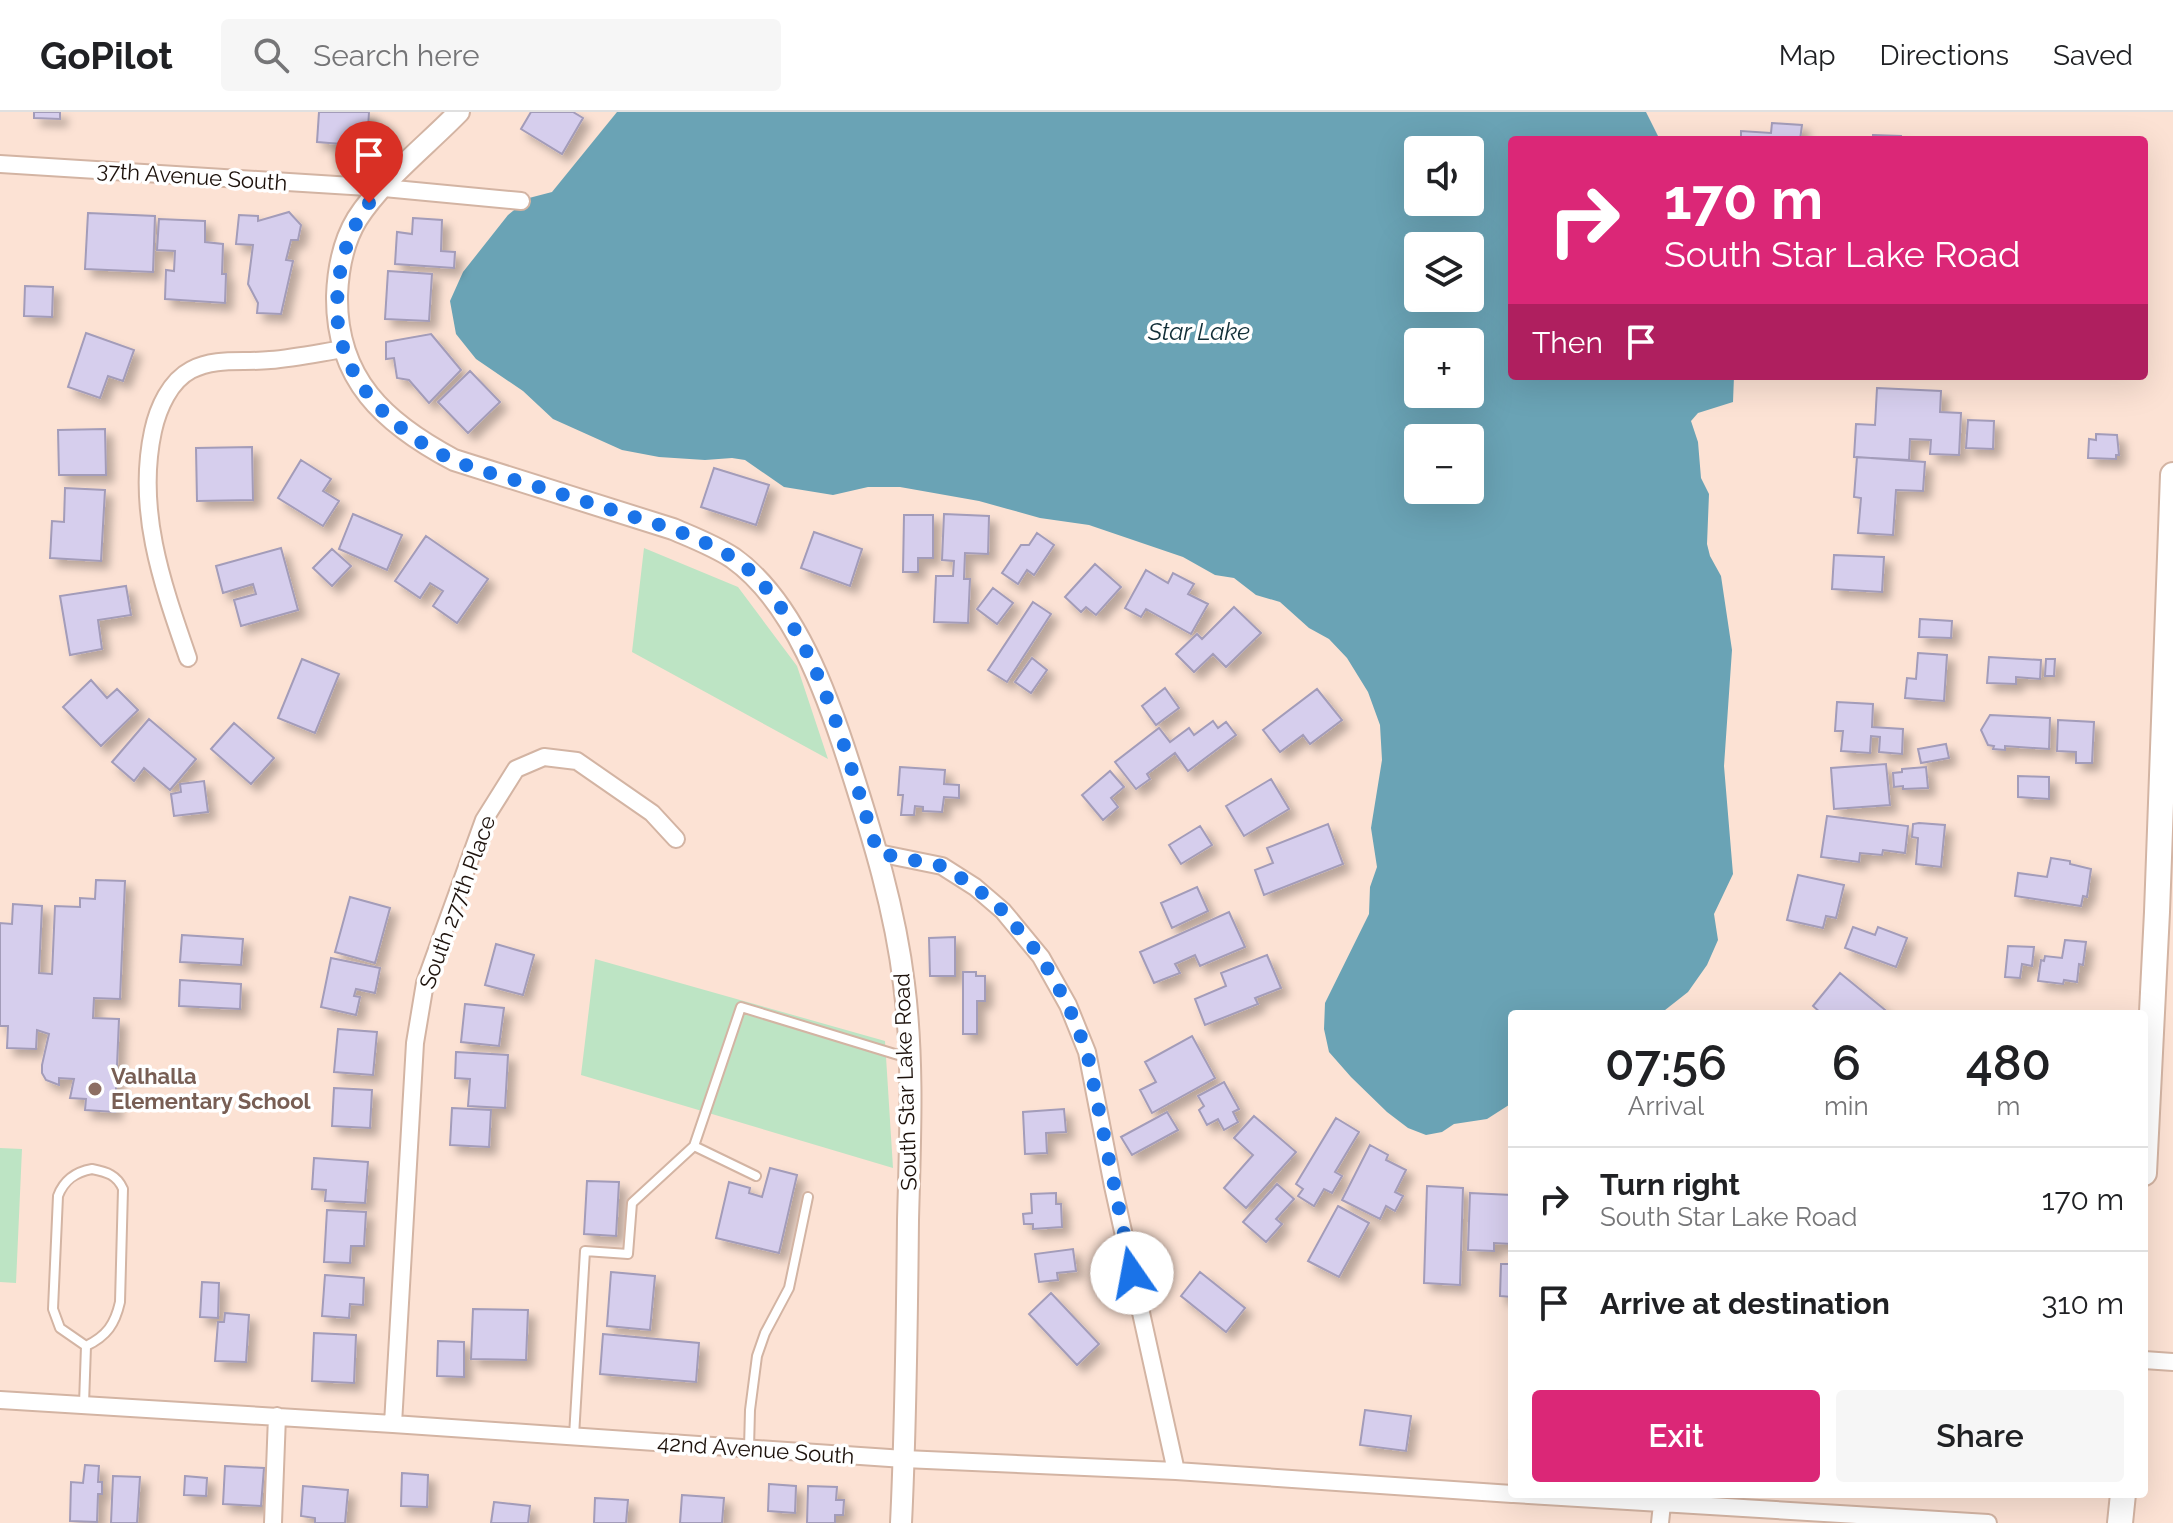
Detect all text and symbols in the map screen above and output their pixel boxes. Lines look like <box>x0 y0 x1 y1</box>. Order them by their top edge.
search box <box>221 19 781 91</box>
text: GoPilot <box>40 33 173 78</box>
icon: search <box>249 33 293 77</box>
text: Search here <box>313 38 480 73</box>
text: Map <box>1779 39 1836 72</box>
text: Directions <box>1880 39 2009 72</box>
text: Saved <box>2053 39 2133 72</box>
pin <box>335 121 403 203</box>
icon: arrive <box>347 133 391 177</box>
map controls <box>1404 136 1484 504</box>
button: sound <box>1404 136 1484 216</box>
street label: 37th Avenue South <box>96 156 288 196</box>
text: 170 m <box>1664 166 1823 232</box>
icon: right <box>1532 168 1636 272</box>
button: layers <box>1404 232 1484 312</box>
text: South Star Lake Road <box>1664 233 2020 275</box>
water label: Star Lake <box>1147 317 1250 346</box>
icon: arrive <box>1619 320 1663 364</box>
text: Then <box>1532 325 1603 360</box>
button: + <box>1404 328 1484 408</box>
button: − <box>1404 424 1484 504</box>
street label: South 277th Place <box>414 812 500 992</box>
street label: South Star Lake Road <box>888 973 922 1191</box>
text: 07:56 <box>1605 1035 1727 1091</box>
text: 6 <box>1832 1035 1861 1091</box>
text: 480 <box>1966 1035 2051 1091</box>
place label: Valhalla Elementary School <box>111 1063 312 1114</box>
marker: Valhalla Elementary School <box>86 1080 104 1098</box>
text: Arrival <box>1628 1091 1704 1121</box>
text: min <box>1824 1091 1869 1121</box>
text: m <box>1996 1091 2020 1121</box>
text: Turn right <box>1600 1167 1740 1202</box>
icon: right <box>1532 1177 1576 1221</box>
text: 170 m <box>2042 1182 2124 1217</box>
text: South Star Lake Road <box>1600 1202 1857 1232</box>
position arrow <box>1090 1231 1174 1315</box>
icon: arrive <box>1532 1281 1576 1325</box>
text: Arrive at destination <box>1600 1286 1890 1321</box>
text: 310 m <box>2042 1286 2124 1321</box>
button: Exit <box>1532 1390 1820 1482</box>
button: Share <box>1836 1390 2124 1482</box>
street label: 42nd Avenue South <box>657 1429 855 1469</box>

